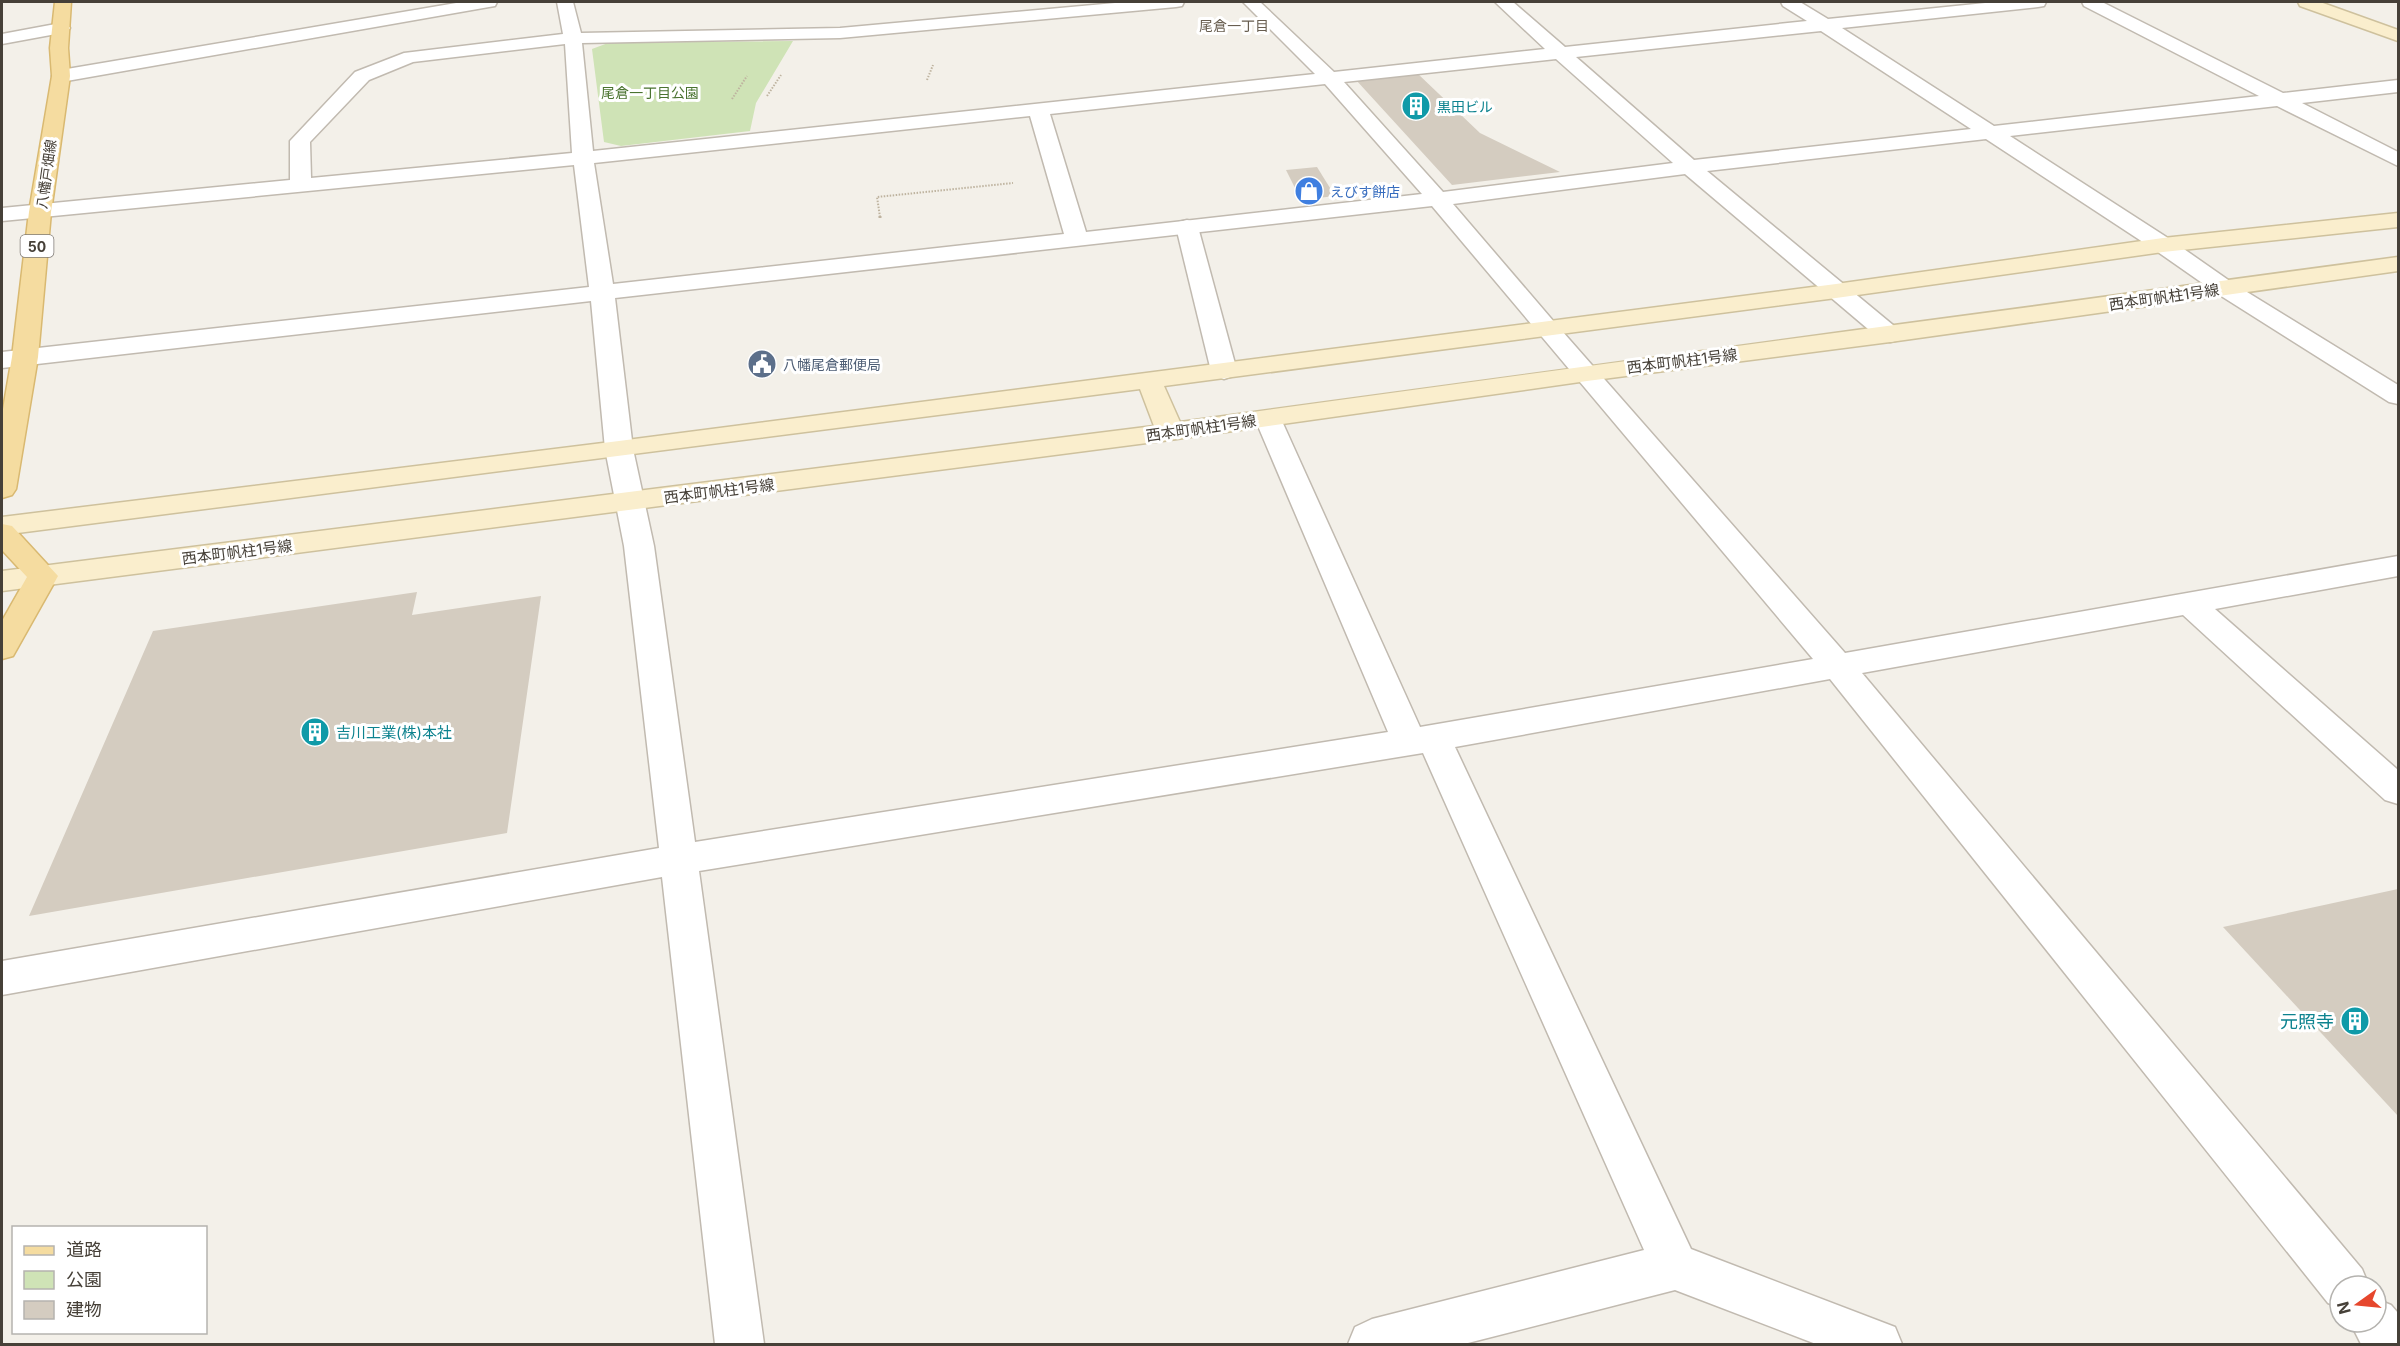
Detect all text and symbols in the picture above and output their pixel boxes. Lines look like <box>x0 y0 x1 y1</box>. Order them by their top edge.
district label: 尾倉一丁目 <box>1199 17 1269 34</box>
park label: 尾倉一丁目公園 <box>601 84 699 101</box>
building icon: 黒田ビル <box>1400 90 1432 122</box>
place label: 黒田ビル <box>1437 98 1493 115</box>
street label: 八幡戸畑線 <box>33 138 59 210</box>
shop icon: えびす餅店 <box>1293 175 1325 207</box>
place label: えびす餅店 <box>1330 183 1400 200</box>
road number: 50 <box>20 235 54 257</box>
street label: 西本町帆柱1号線 <box>2108 280 2220 314</box>
street label: 西本町帆柱1号線 <box>1626 345 1738 377</box>
public building icon: 八幡尾倉郵便局 <box>746 348 778 380</box>
place label: 八幡尾倉郵便局 <box>783 356 881 373</box>
street label: 西本町帆柱1号線 <box>1145 411 1257 445</box>
street label: 西本町帆柱1号線 <box>663 475 775 507</box>
street label: 西本町帆柱1号線 <box>181 536 293 568</box>
building icon: 吉川工業(株)本社 <box>299 716 331 748</box>
place label: 吉川工業(株)本社 <box>336 723 452 742</box>
building icon: 元照寺 <box>2339 1005 2371 1037</box>
place label: 元照寺 <box>2280 1011 2334 1032</box>
legend <box>12 1226 207 1334</box>
text: 道路 <box>66 1239 102 1260</box>
text: 公園 <box>66 1269 102 1290</box>
north arrow <box>2328 1274 2388 1334</box>
text: 建物 <box>66 1299 102 1320</box>
text: N <box>2332 1299 2355 1316</box>

